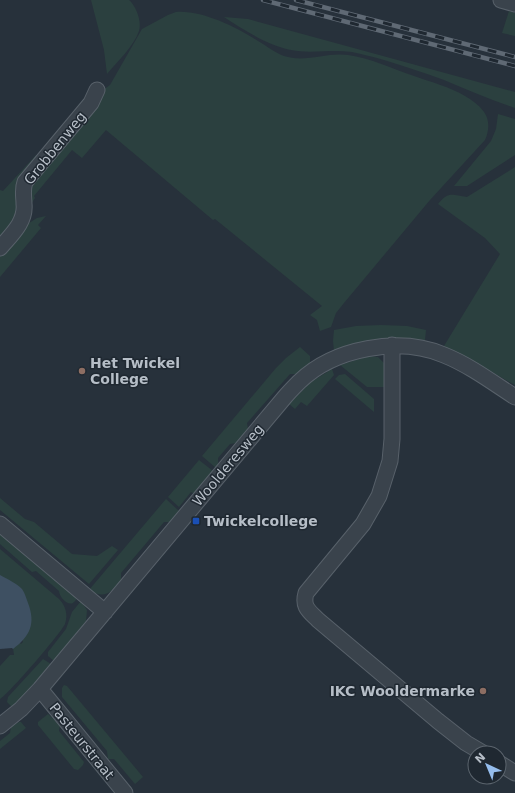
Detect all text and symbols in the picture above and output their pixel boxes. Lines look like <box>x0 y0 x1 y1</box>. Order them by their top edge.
street label: Grobbenweg <box>21 108 89 188</box>
place label: Het Twickel College <box>90 355 180 387</box>
marker: Het Twickel College <box>77 366 87 376</box>
street label: Woolderesweg <box>189 421 267 509</box>
place label: Twickelcollege <box>204 513 318 529</box>
marker: Twickelcollege <box>191 516 201 526</box>
place label: IKC Wooldermarke <box>330 683 475 699</box>
marker: IKC Wooldermarke <box>478 686 488 696</box>
street label: Pasteurstraat <box>46 700 118 783</box>
north arrow <box>467 745 507 785</box>
text: N <box>473 750 488 766</box>

